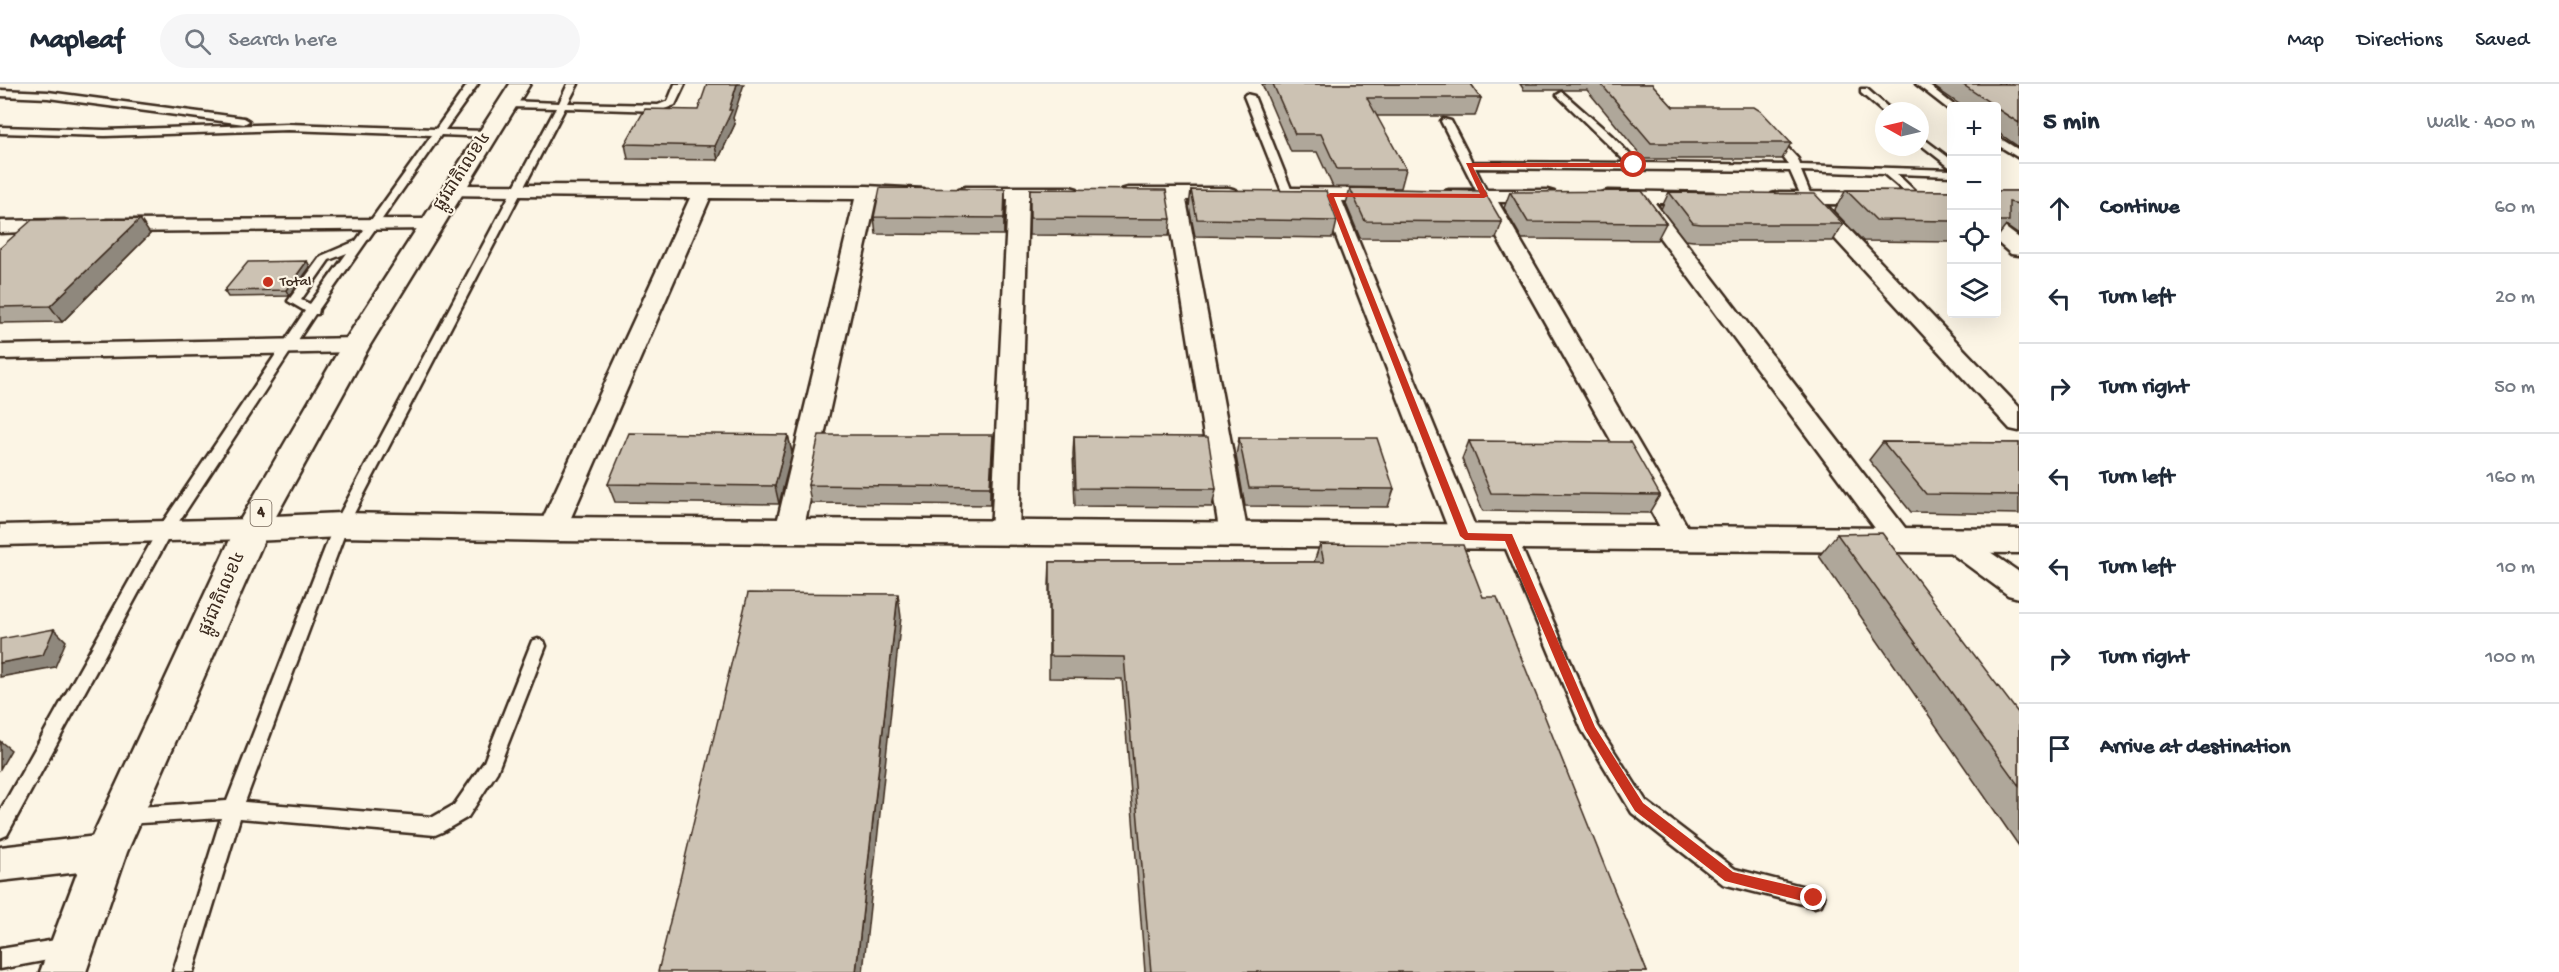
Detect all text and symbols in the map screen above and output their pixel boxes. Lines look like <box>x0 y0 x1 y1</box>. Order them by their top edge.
search box <box>160 14 580 68</box>
text: Mapleaf <box>30 25 124 58</box>
icon: search <box>181 25 214 58</box>
text: Search here <box>229 28 337 54</box>
text: Map <box>2287 29 2324 54</box>
text: Directions <box>2357 29 2442 54</box>
text: Saved <box>2475 29 2529 54</box>
north arrow <box>1875 102 1929 156</box>
map controls <box>1947 102 2001 318</box>
button: + <box>1947 102 2001 156</box>
text: 5 min <box>2043 108 2099 139</box>
text: Walk · 400 m <box>2427 112 2535 135</box>
street label: ផ្លូវជាតិលេខ៤ <box>428 128 499 217</box>
route start <box>1620 151 1646 177</box>
button: − <box>1947 156 2001 210</box>
icon: ahead <box>2043 192 2076 225</box>
text: Continue <box>2100 195 2180 221</box>
text: 60 m <box>2495 197 2535 220</box>
button: locate <box>1947 210 2001 264</box>
button: layers <box>1947 264 2001 318</box>
place label: Total <box>279 273 311 291</box>
marker: Total <box>261 275 275 289</box>
icon: left <box>2043 282 2076 315</box>
text: Turn left <box>2100 285 2174 311</box>
text: 20 m <box>2495 287 2535 310</box>
icon: right <box>2043 372 2076 405</box>
text: Turn right <box>2100 375 2188 401</box>
text: 50 m <box>2494 377 2535 400</box>
icon: left <box>2043 462 2076 495</box>
text: Turn left <box>2100 465 2174 491</box>
text: 160 m <box>2486 467 2535 490</box>
road number: 4 <box>250 500 272 526</box>
street label: ផ្លូវជាតិលេខ៤ <box>194 548 254 641</box>
icon: left <box>2043 552 2076 585</box>
text: Turn left <box>2100 555 2174 581</box>
text: 10 m <box>2497 557 2535 580</box>
icon: right <box>2043 642 2076 675</box>
text: Turn right <box>2100 645 2188 671</box>
text: 100 m <box>2485 647 2535 670</box>
icon: arrive <box>2043 732 2076 765</box>
text: Arrive at destination <box>2100 735 2290 761</box>
route end <box>1800 884 1826 910</box>

